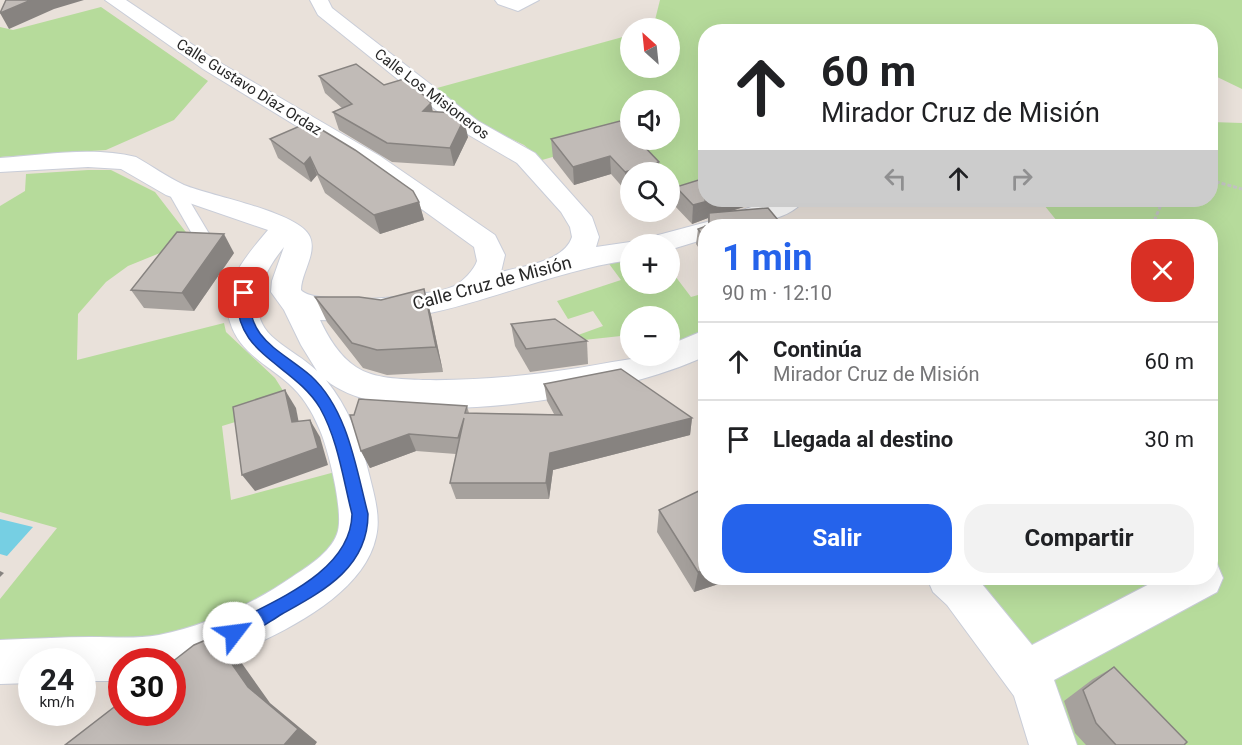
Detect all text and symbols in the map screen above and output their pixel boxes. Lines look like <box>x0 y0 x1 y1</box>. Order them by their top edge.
north arrow <box>620 18 680 78</box>
map controls <box>620 18 680 366</box>
street label: Calle Gustavo Díaz Ordaz <box>173 35 325 139</box>
street label: Calle Los Misioneros <box>371 45 493 143</box>
text: 60 m <box>821 47 916 96</box>
icon: ahead <box>722 48 800 126</box>
button: sound <box>620 90 680 150</box>
text: Mirador Cruz de Misión <box>821 97 1100 129</box>
button: search <box>620 162 680 222</box>
icon: left <box>879 162 912 195</box>
icon: ahead <box>942 162 975 195</box>
icon: right <box>1005 162 1038 195</box>
button: + <box>620 234 680 294</box>
text: 1 min <box>722 237 813 279</box>
button: close <box>1131 239 1194 302</box>
street label: Calle Cruz de Misión <box>410 251 574 314</box>
pin <box>218 267 269 318</box>
icon: arrive <box>227 276 260 309</box>
text: 90 m · 12:10 <box>722 281 832 305</box>
button: − <box>620 306 680 366</box>
text: Continúa <box>773 337 862 362</box>
icon: ahead <box>722 345 755 378</box>
text: 60 m <box>1145 349 1194 374</box>
text: Mirador Cruz de Misión <box>773 362 980 386</box>
icon: arrive <box>722 423 755 456</box>
text: Llegada al destino <box>773 427 953 452</box>
text: 30 m <box>1145 427 1194 452</box>
button: Salir <box>722 504 952 573</box>
button: Compartir <box>964 504 1194 573</box>
position arrow <box>202 601 266 665</box>
speed limit sign: 30 <box>108 648 186 726</box>
text: 24 <box>40 662 74 697</box>
text: km/h <box>39 693 75 711</box>

